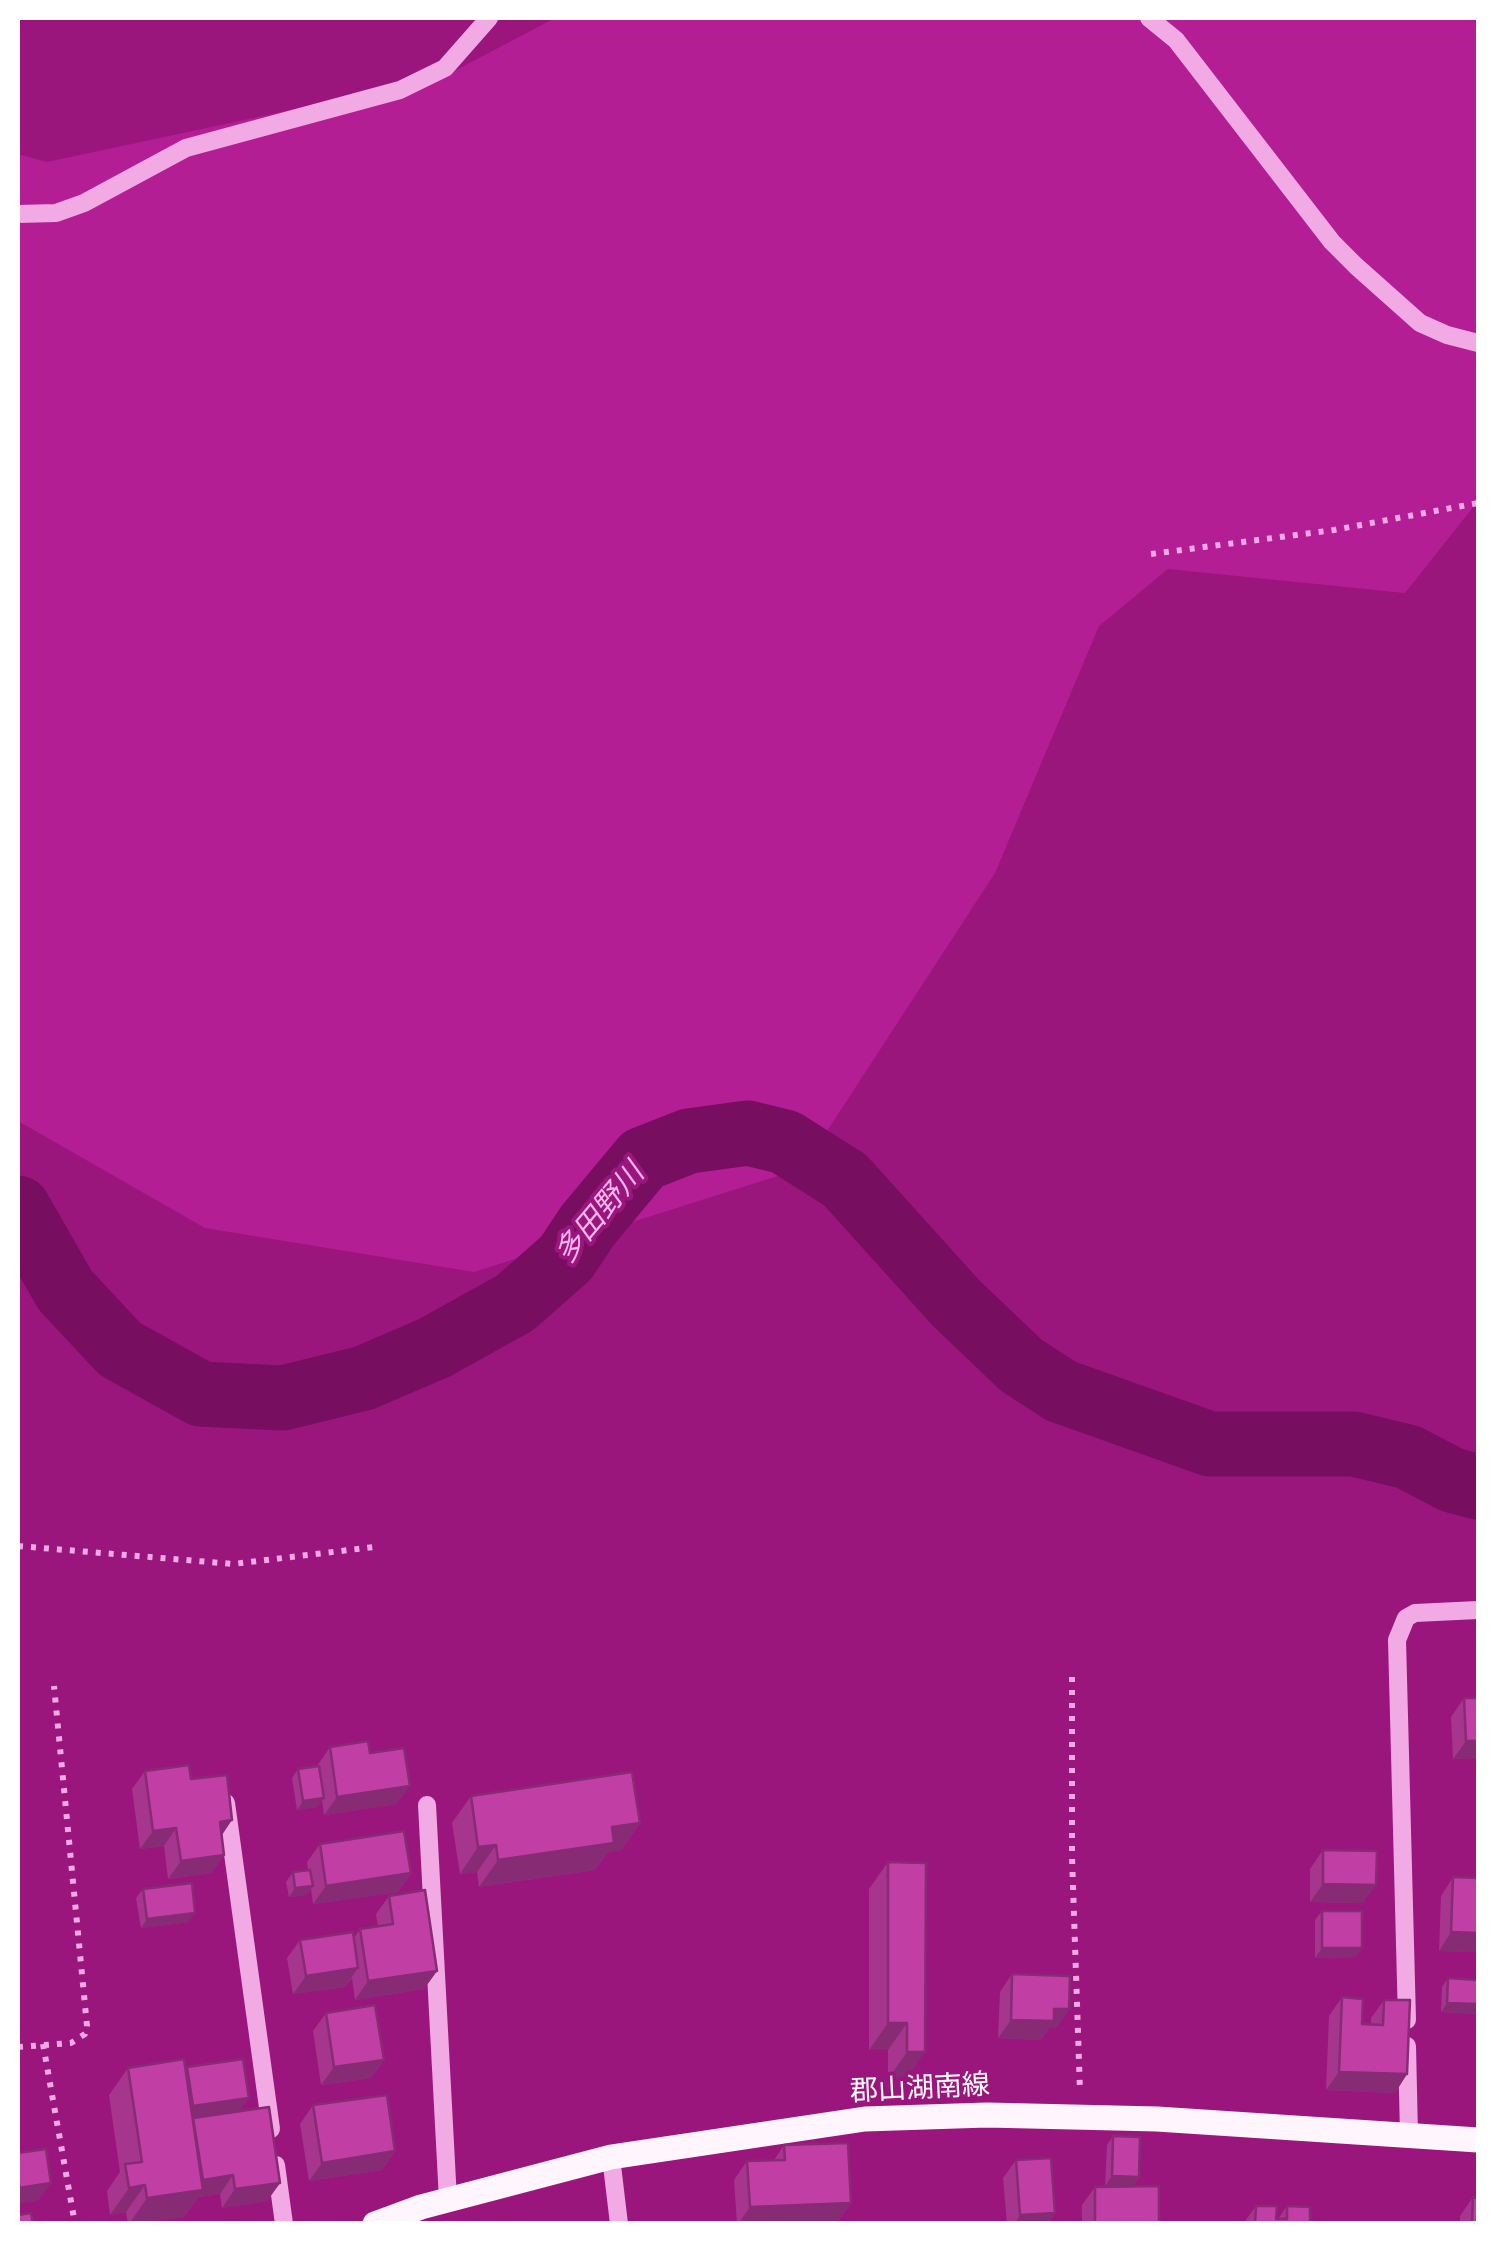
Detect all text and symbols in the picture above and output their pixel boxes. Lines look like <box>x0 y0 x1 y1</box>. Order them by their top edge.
water label: 多田野川 <box>548 1156 652 1272</box>
street label: 郡山湖南線 <box>849 2069 991 2109</box>

